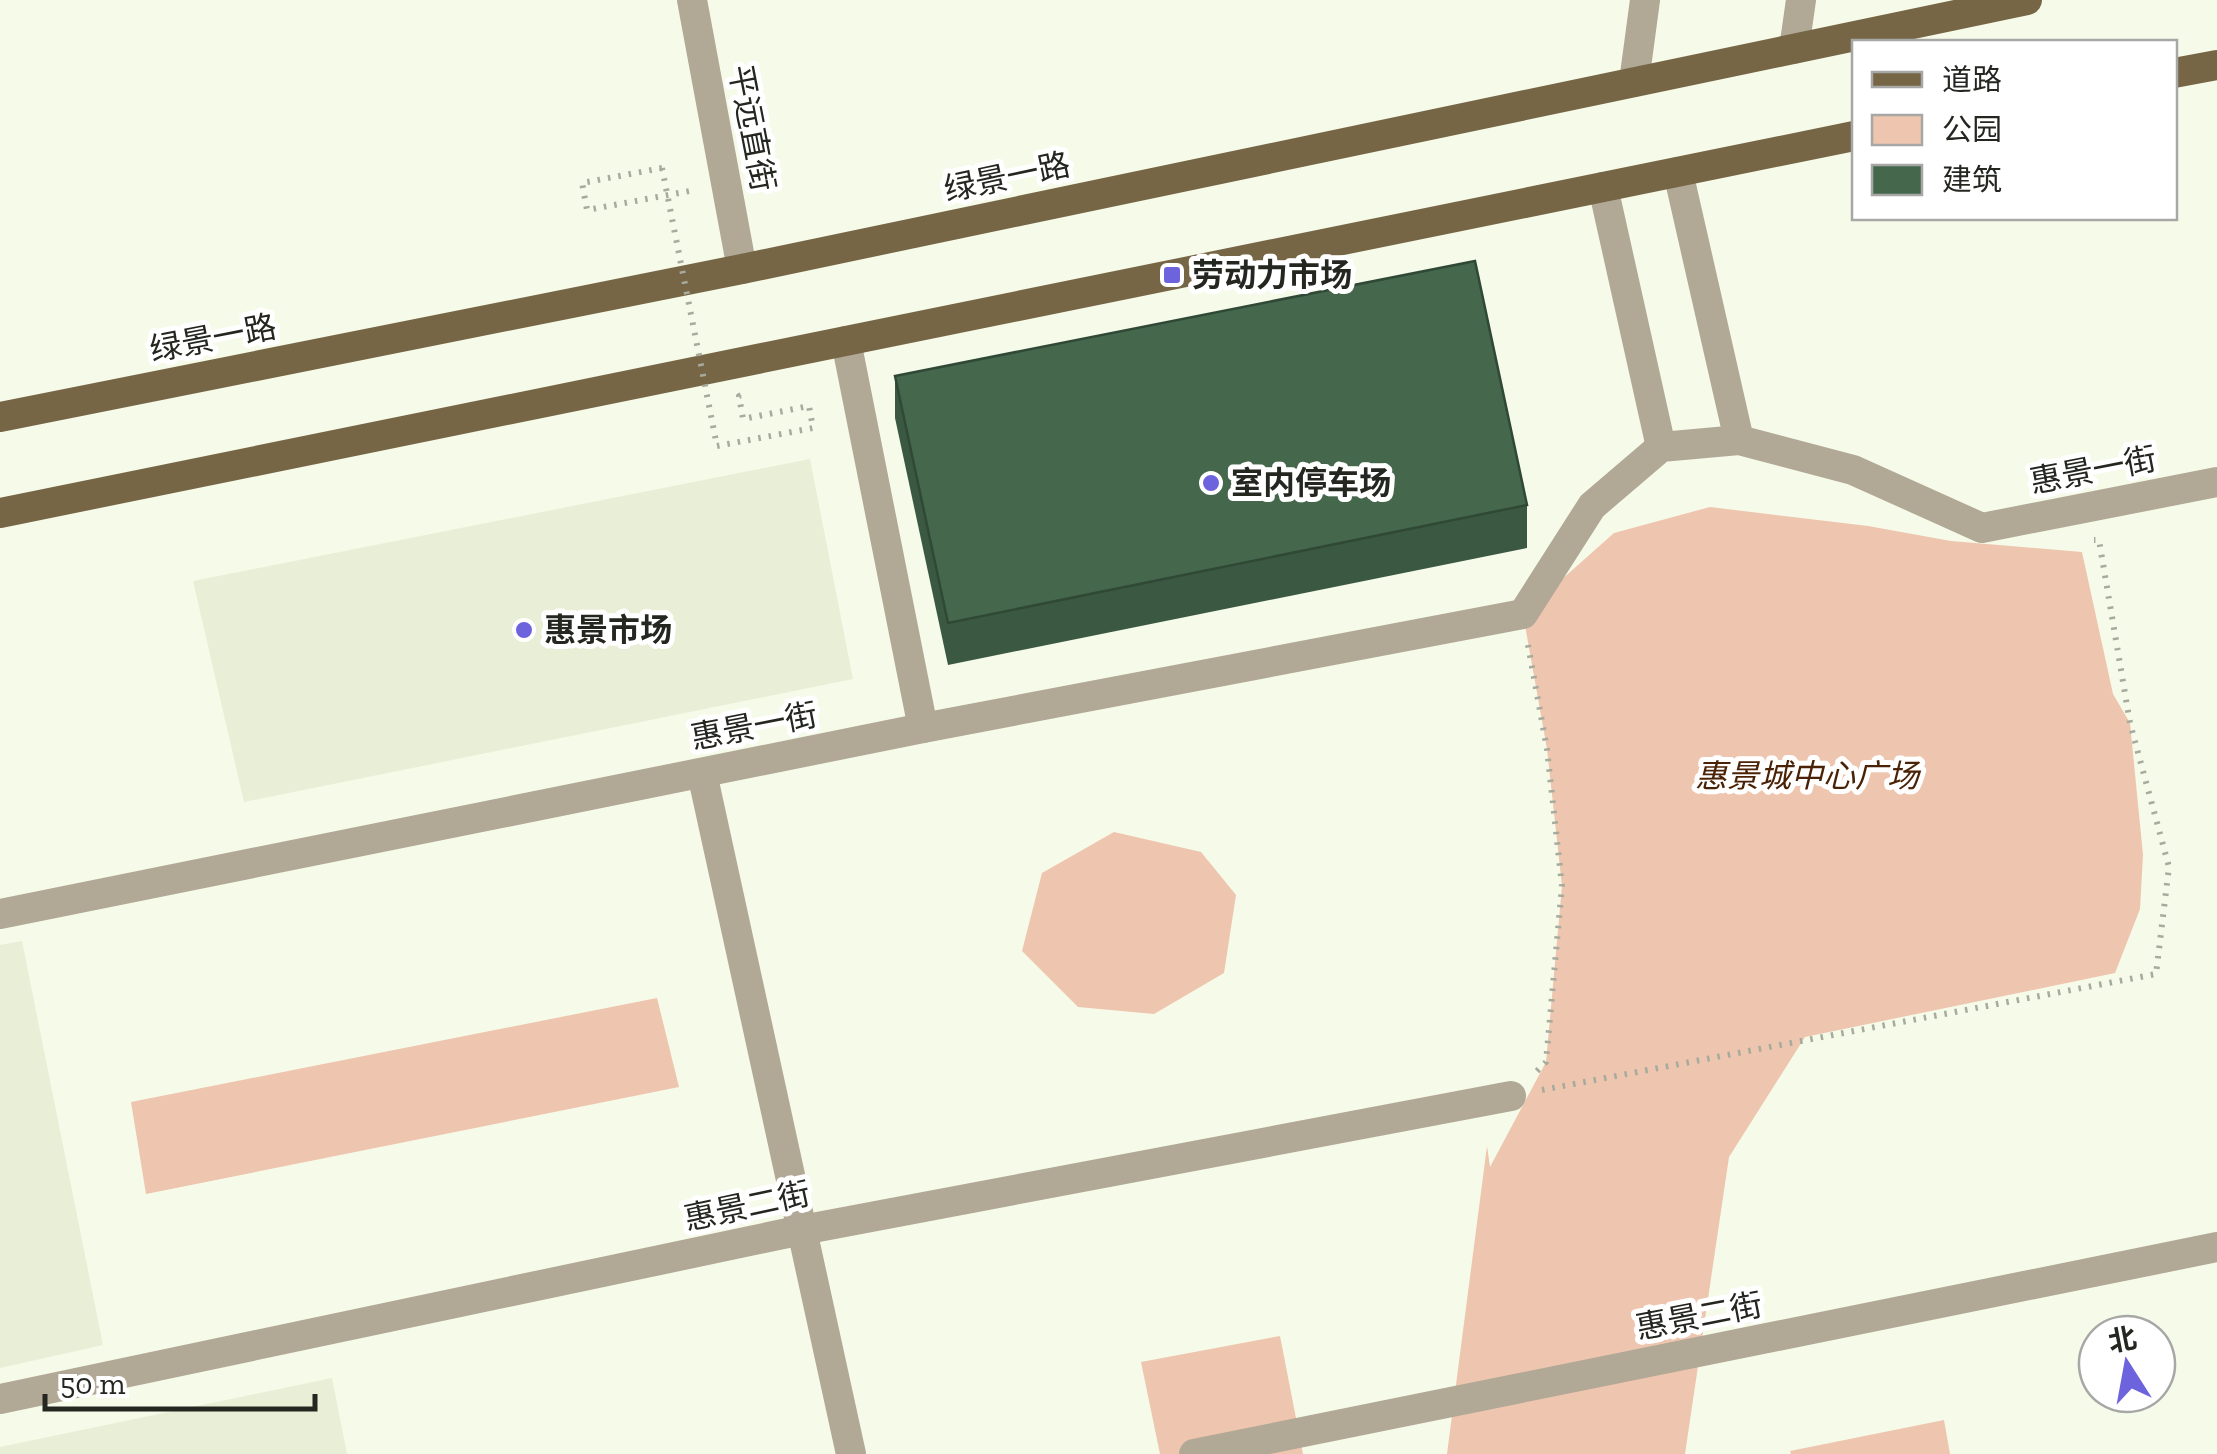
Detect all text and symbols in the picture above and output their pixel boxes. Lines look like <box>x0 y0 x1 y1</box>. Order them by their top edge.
legend <box>1852 40 2177 220</box>
street label: 平远直街 <box>721 62 783 194</box>
text: 道路 <box>1942 62 2002 98</box>
text: 公园 <box>1942 112 2002 148</box>
street label: 绿景一路 <box>940 145 1074 209</box>
text: 建筑 <box>1942 162 2002 198</box>
place label: 劳动力市场 <box>1192 256 1352 294</box>
marker: 劳动力市场 <box>1161 264 1183 286</box>
street label: 绿景一路 <box>147 307 279 369</box>
street label: 惠景一街 <box>2027 439 2159 501</box>
place label: 室内停车场 <box>1231 464 1391 502</box>
marker: 室内停车场 <box>1200 472 1222 494</box>
place label: 惠景市场 <box>544 611 672 649</box>
marker: 惠景市场 <box>513 619 535 641</box>
street label: 惠景一街 <box>688 695 820 757</box>
park label: 惠景城中心广场 <box>1695 757 1922 795</box>
street label: 惠景二街 <box>680 1174 814 1238</box>
street label: 惠景二街 <box>1633 1285 1765 1347</box>
north arrow <box>2077 1314 2177 1414</box>
text: 北 <box>2105 1321 2139 1359</box>
scale bar <box>45 1349 315 1411</box>
text: 50 m <box>60 1366 125 1402</box>

